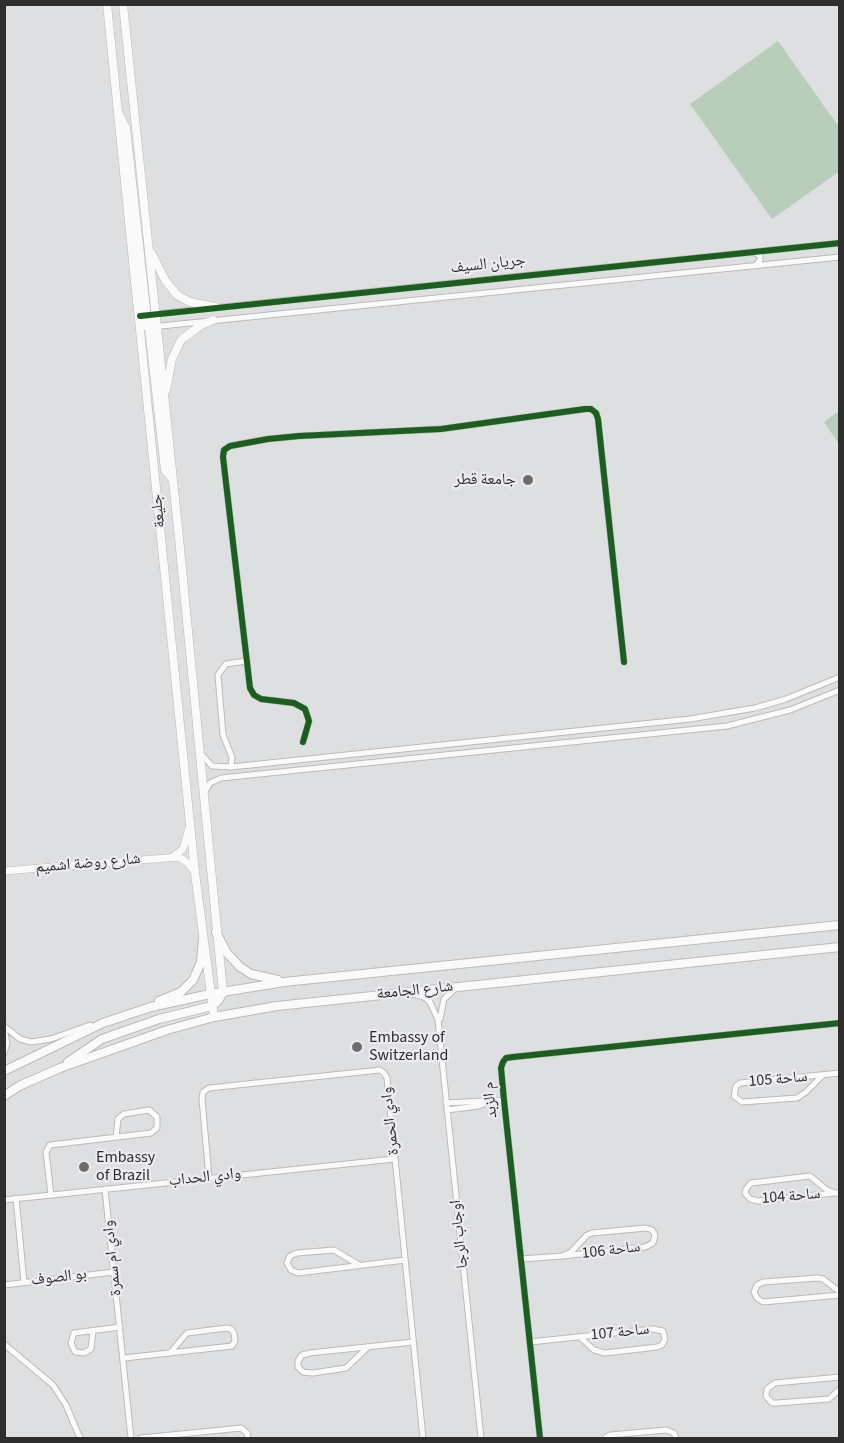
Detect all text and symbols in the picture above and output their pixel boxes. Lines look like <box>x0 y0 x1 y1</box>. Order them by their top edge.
street label: جريان السيف <box>450 252 526 278</box>
place label: جامعة قطر <box>454 470 516 490</box>
marker: جامعة قطر <box>521 473 535 487</box>
street label: جليعة <box>148 493 170 529</box>
street label: شارع روضة اشميم <box>35 850 141 878</box>
street label: شارع الجامعة <box>376 977 454 1005</box>
place label: Embassy of Switzerland <box>369 1028 448 1066</box>
marker: Embassy of Switzerland <box>350 1040 364 1054</box>
street label: ساحة 105 <box>748 1068 808 1092</box>
street label: م الزبد <box>480 1081 502 1119</box>
street label: وادي الحمرة <box>378 1086 404 1156</box>
place label: Embassy of Brazil <box>96 1148 155 1186</box>
marker: Embassy of Brazil <box>77 1160 91 1174</box>
street label: وادي الحداب <box>168 1165 242 1191</box>
street label: ساحة 104 <box>761 1185 821 1209</box>
street label: اوجاب الرجا <box>447 1199 473 1269</box>
street label: وادي ام سمرة <box>99 1219 127 1297</box>
street label: ساحة 106 <box>581 1238 641 1264</box>
street label: بو الصوف <box>30 1265 88 1291</box>
street label: ساحة 107 <box>590 1320 650 1346</box>

